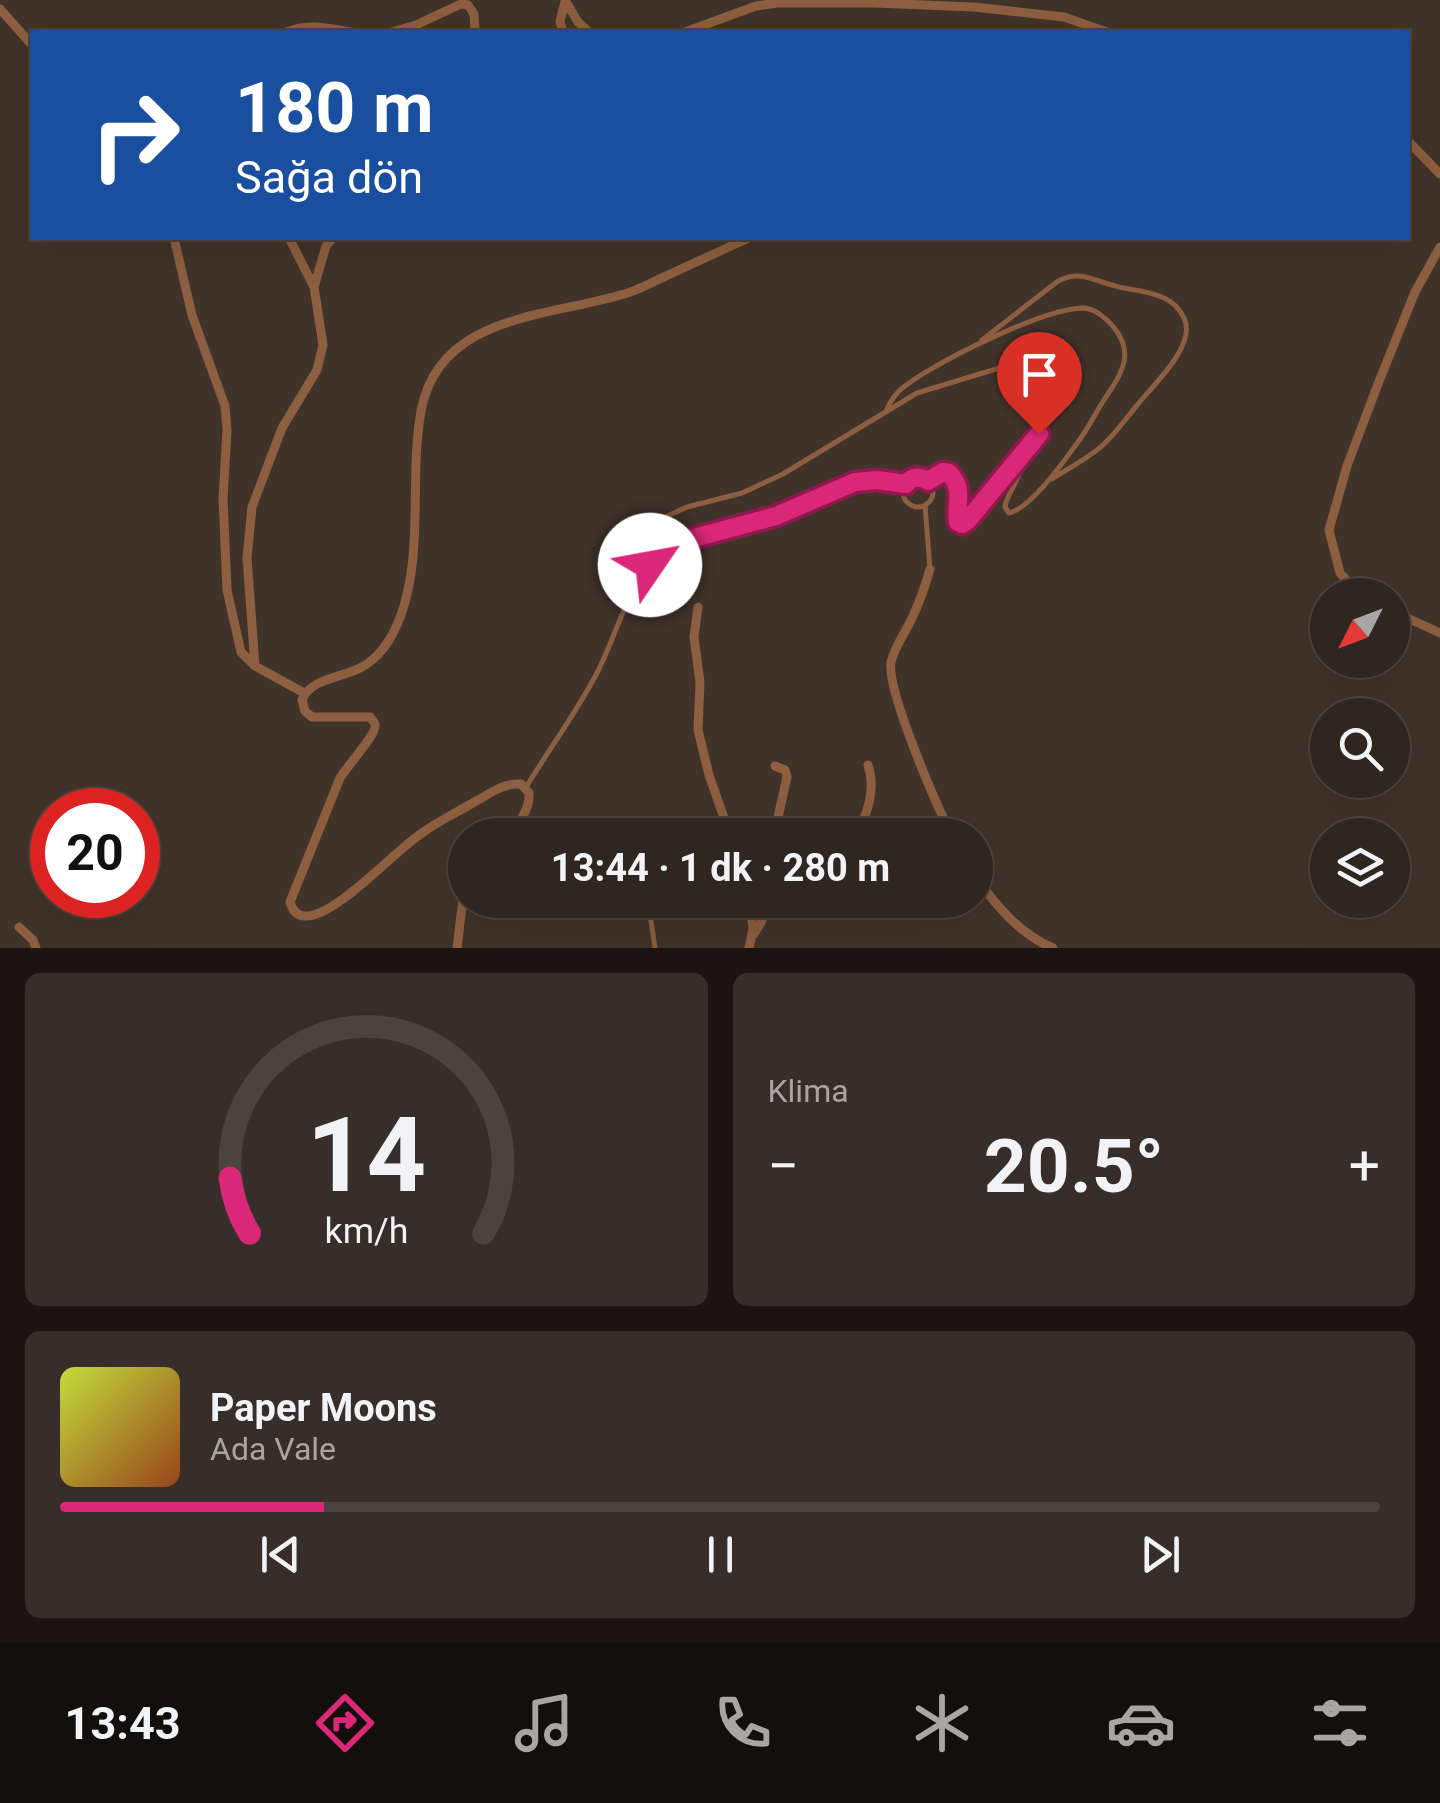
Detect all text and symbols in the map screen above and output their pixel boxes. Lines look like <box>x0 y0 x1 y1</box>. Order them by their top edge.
text: 180 m <box>235 67 434 149</box>
icon: right <box>70 70 200 200</box>
text: Sağa dön <box>235 151 423 204</box>
pin <box>997 332 1082 435</box>
icon: arrive <box>1012 347 1067 402</box>
position arrow <box>598 513 702 617</box>
north arrow <box>1310 578 1410 678</box>
map controls <box>1310 578 1410 918</box>
button: search <box>1310 698 1410 798</box>
speed limit sign: 20 <box>30 788 160 918</box>
button: layers <box>1310 818 1410 918</box>
text: 13:44 · 1 dk · 280 m <box>551 846 890 890</box>
text: Klima <box>768 1072 849 1110</box>
text: 14 <box>307 1095 426 1216</box>
text: 20.5° <box>984 1122 1164 1210</box>
text: − <box>768 1134 799 1198</box>
text: + <box>1349 1134 1380 1198</box>
text: km/h <box>324 1210 408 1252</box>
text: Paper Moons <box>210 1386 437 1430</box>
text: Ada Vale <box>210 1430 336 1468</box>
icon: previous <box>253 1527 308 1582</box>
icon: pause <box>693 1527 748 1582</box>
icon: next <box>1133 1527 1188 1582</box>
icon: directions <box>310 1688 380 1758</box>
icon: music <box>509 1688 579 1758</box>
icon: phone <box>708 1688 778 1758</box>
icon: climate <box>907 1688 977 1758</box>
icon: car <box>1106 1688 1176 1758</box>
icon: filters <box>1305 1688 1375 1758</box>
text: 13:43 <box>65 1697 181 1750</box>

